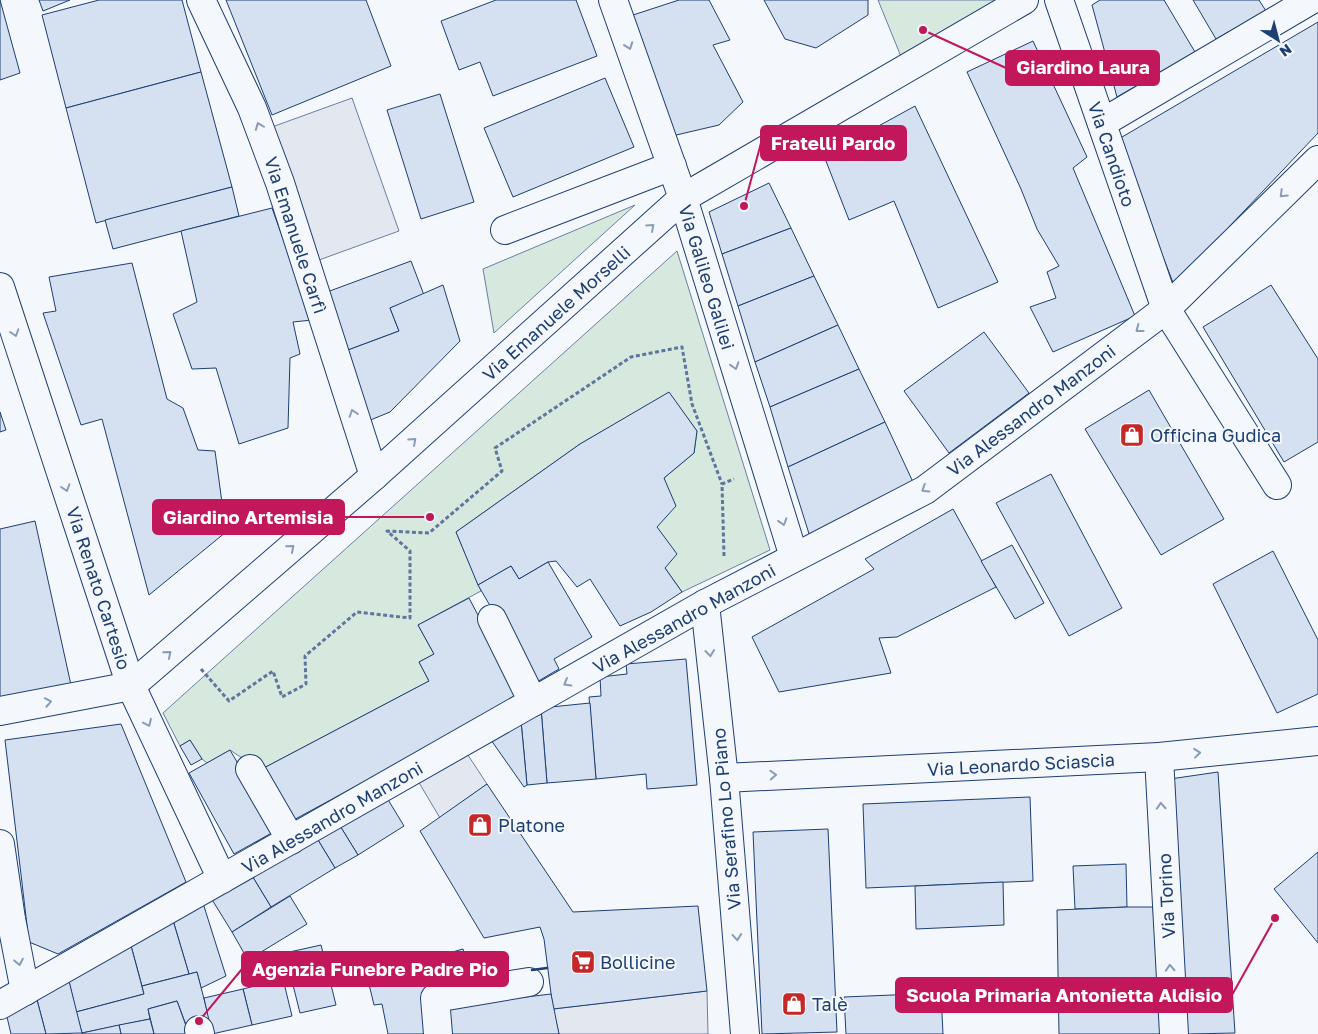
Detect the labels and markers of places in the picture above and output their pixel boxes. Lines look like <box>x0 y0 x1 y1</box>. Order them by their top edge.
callout: Giardino Laura <box>1006 51 1159 85</box>
callout: Fratelli Pardo <box>761 126 906 160</box>
shop icon: Officina Gudica <box>1119 422 1145 448</box>
place label: Officina Gudica <box>1150 424 1281 446</box>
callout: Giardino Artemisia <box>153 500 344 534</box>
shop icon: Platone <box>467 812 493 838</box>
place label: Platone <box>498 814 565 836</box>
supermarket icon: Bollicine <box>570 949 596 975</box>
place label: Bollicine <box>600 951 675 973</box>
callout: Agenzia Funebre Padre Pio <box>242 952 508 986</box>
callout: Scuola Primaria Antonietta Aldisio <box>896 978 1232 1012</box>
shop icon: Talè <box>781 991 807 1017</box>
place label: Talè <box>812 993 848 1015</box>

